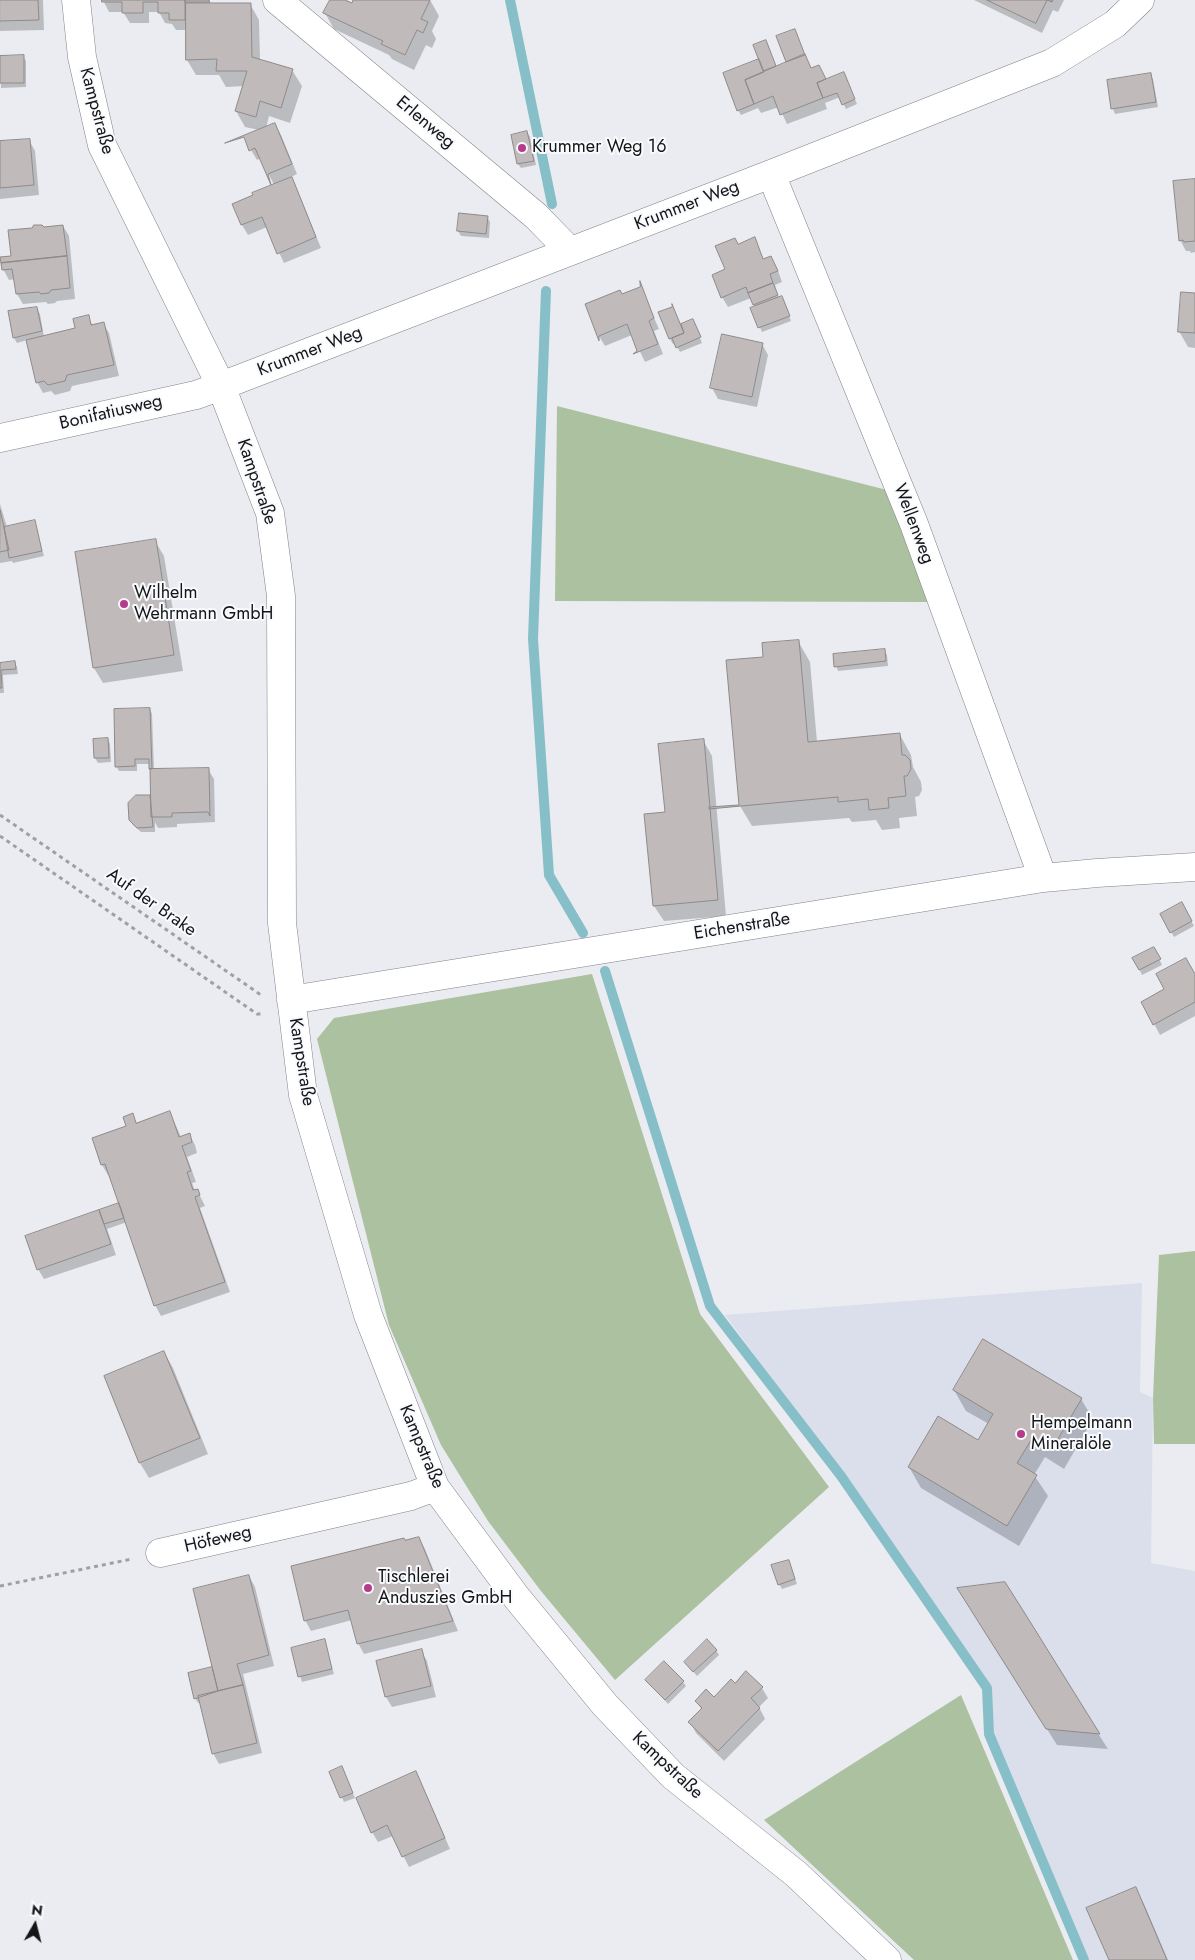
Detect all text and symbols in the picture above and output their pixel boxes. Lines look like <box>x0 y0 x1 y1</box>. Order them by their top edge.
street label: Kampstraße <box>74 65 118 157</box>
street label: Erlenweg <box>391 92 459 154</box>
place label: Krummer Weg 16 <box>532 137 666 159</box>
marker: Krummer Weg 16 <box>516 142 528 154</box>
street label: Krummer Weg <box>631 176 743 236</box>
street label: Krummer Weg <box>254 322 366 382</box>
street label: Bonifatiusweg <box>57 391 165 435</box>
street label: Kampstraße <box>231 436 281 528</box>
street label: Wellenweg <box>888 481 938 567</box>
place label: Wilhelm Wehrmann GmbH <box>134 583 273 626</box>
marker: Wilhelm Wehrmann GmbH <box>118 598 130 610</box>
street label: Auf der Brake <box>102 864 200 942</box>
street label: Eichenstraße <box>692 909 792 945</box>
street label: Kampstraße <box>283 1016 319 1108</box>
street label: Kampstraße <box>394 1402 448 1492</box>
place label: Hempelmann Mineralöle <box>1031 1413 1132 1456</box>
marker: Hempelmann Mineralöle <box>1015 1428 1027 1440</box>
street label: Höfeweg <box>182 1522 254 1558</box>
place label: Tischlerei Anduszies GmbH <box>378 1567 512 1610</box>
marker: Tischlerei Anduszies GmbH <box>362 1582 374 1594</box>
street label: Kampstraße <box>627 1728 707 1804</box>
text: N <box>30 1899 44 1921</box>
north arrow <box>10 1900 60 1950</box>

